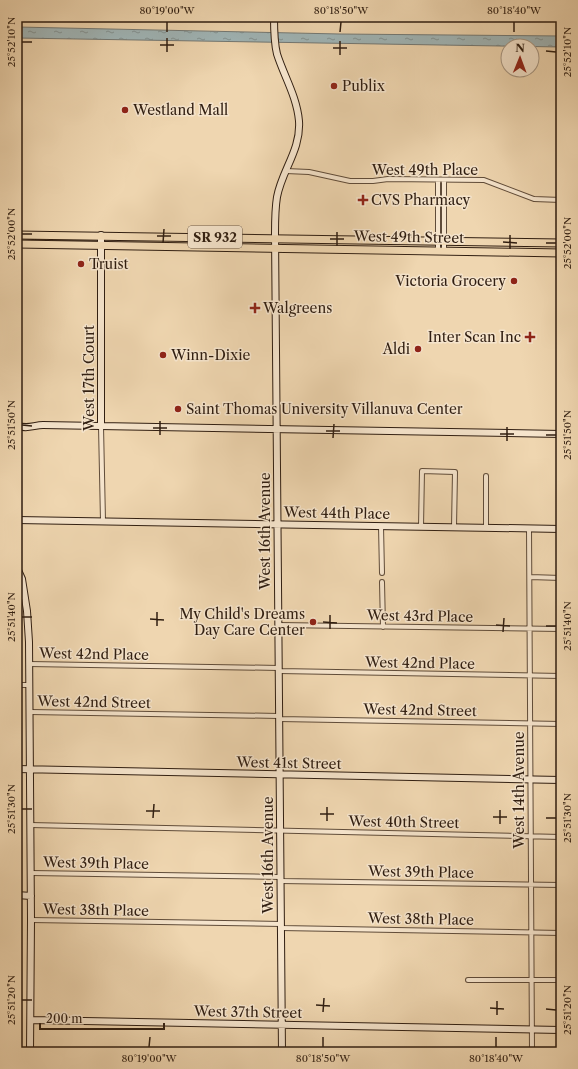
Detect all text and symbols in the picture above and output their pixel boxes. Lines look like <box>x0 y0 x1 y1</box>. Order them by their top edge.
text: 80°19'00"W <box>139 4 196 17</box>
text: 80°18'50"W <box>314 4 369 17</box>
text: 80°18'40"W <box>487 4 542 17</box>
text: 25°52'10"N <box>5 17 18 67</box>
text: 25°52'10"N <box>561 27 574 77</box>
north arrow <box>500 38 540 78</box>
text: N <box>515 41 526 55</box>
place label: Publix <box>342 77 386 95</box>
marker: Publix <box>329 81 339 91</box>
place label: Westland Mall <box>132 101 228 119</box>
marker: Westland Mall <box>120 105 130 115</box>
street label: West 49th Place <box>371 161 478 179</box>
place label: CVS Pharmacy <box>371 191 471 209</box>
marker: CVS Pharmacy <box>358 195 368 205</box>
text: 25°52'00"N <box>5 208 18 260</box>
text: 25°52'00"N <box>561 217 574 269</box>
road number: SR 932 <box>188 226 242 248</box>
street label: West 49th Street <box>353 227 464 247</box>
place label: Truist <box>89 255 128 273</box>
marker: Truist <box>76 259 86 269</box>
place label: Victoria Grocery <box>394 272 506 290</box>
marker: Victoria Grocery <box>509 276 519 286</box>
place label: Walgreens <box>262 299 332 317</box>
marker: Walgreens <box>250 303 260 313</box>
street label: West 17th Court <box>80 325 98 432</box>
place label: Inter Scan Inc <box>428 328 521 346</box>
marker: Inter Scan Inc <box>524 331 536 343</box>
place label: Aldi <box>382 340 410 358</box>
marker: Aldi <box>413 344 423 354</box>
place label: Winn-Dixie <box>170 346 250 364</box>
marker: Winn-Dixie <box>158 350 168 360</box>
text: 25°51'50"N <box>5 400 18 450</box>
place label: Saint Thomas University Villanuva Center <box>186 400 463 418</box>
marker: Saint Thomas University Villanuva Center <box>173 404 183 414</box>
text: 25°51'50"N <box>561 410 574 460</box>
street label: West 16th Avenue <box>256 472 274 591</box>
street label: West 44th Place <box>283 503 390 523</box>
text: 25°51'40"N <box>5 592 18 642</box>
text: 25°51'40"N <box>561 601 574 651</box>
place label: My Child's Dreams Day Care Center <box>179 605 305 639</box>
street label: West 43rd Place <box>366 606 474 626</box>
marker: My Child's Dreams Day Care Center <box>308 617 318 627</box>
street label: West 42nd Place <box>38 644 149 664</box>
street label: West 42nd Place <box>364 653 475 673</box>
street label: West 42nd Street <box>36 692 151 712</box>
street label: West 42nd Street <box>362 700 477 720</box>
street label: West 14th Avenue <box>510 731 528 850</box>
street label: West 41st Street <box>235 753 342 773</box>
text: 25°51'30"N <box>5 784 18 834</box>
text: 25°51'30"N <box>561 793 574 843</box>
street label: West 16th Avenue <box>259 796 277 915</box>
street label: West 40th Street <box>347 812 460 832</box>
street label: West 39th Place <box>42 853 149 873</box>
street label: West 39th Place <box>367 862 474 882</box>
street label: West 38th Place <box>42 900 149 920</box>
street label: West 38th Place <box>367 909 474 929</box>
text: 25°51'20"N <box>5 975 18 1025</box>
text: 25°51'20"N <box>561 985 574 1035</box>
street label: West 37th Street <box>193 1002 302 1022</box>
scale bar <box>40 1005 164 1031</box>
text: 200 m <box>46 1011 83 1026</box>
text: 80°19'00"W <box>121 1052 178 1065</box>
text: 80°18'50"W <box>296 1052 351 1065</box>
text: 80°18'40"W <box>469 1052 524 1065</box>

